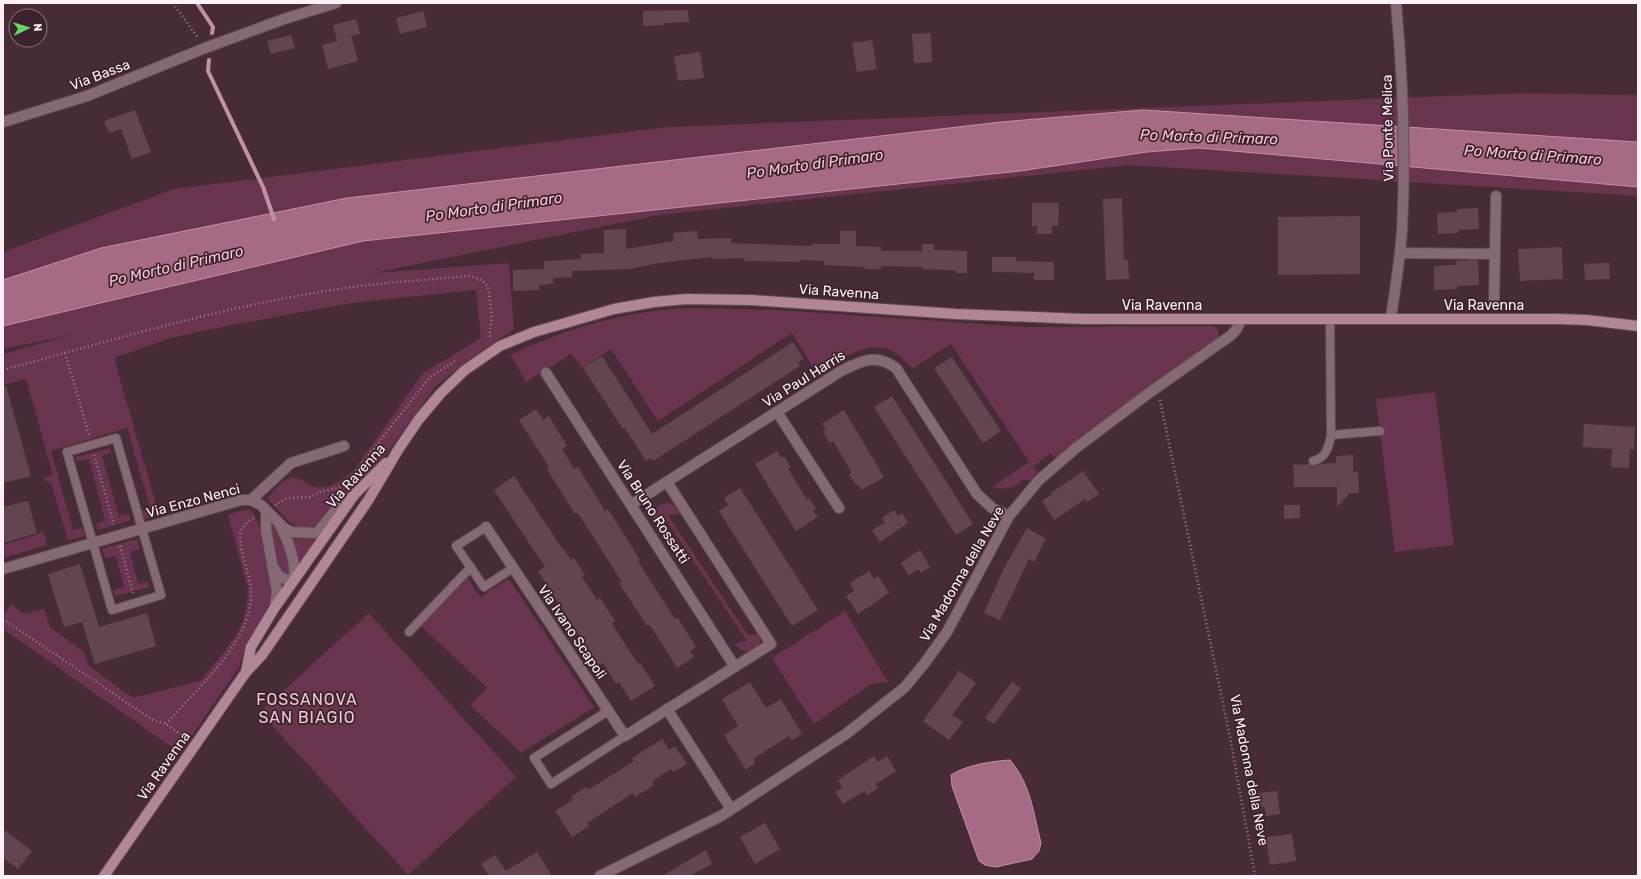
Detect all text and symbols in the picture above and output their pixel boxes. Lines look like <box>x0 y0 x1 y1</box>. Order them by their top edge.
north arrow <box>8 8 48 48</box>
text: N <box>31 23 44 32</box>
street label: Via Bassa <box>68 56 132 94</box>
street label: Via Ponte Melica <box>1379 74 1397 182</box>
water label: Po Morto di Primaro <box>1140 126 1279 148</box>
water label: Po Morto di Primaro <box>1464 141 1603 169</box>
water label: Po Morto di Primaro <box>745 145 885 183</box>
water label: Po Morto di Primaro <box>424 188 564 226</box>
water label: Po Morto di Primaro <box>107 242 246 290</box>
street label: Via Ravenna <box>798 281 880 303</box>
street label: Via Ravenna <box>1122 297 1202 314</box>
street label: Via Ravenna <box>1444 297 1524 314</box>
street label: Via Paul Harris <box>759 347 849 411</box>
street label: Via Ravenna <box>323 440 389 512</box>
street label: Via Bruno Rossatti <box>613 457 693 567</box>
street label: Via Enzo Nenci <box>144 480 242 522</box>
street label: Via Madonna della Neve <box>916 503 1008 645</box>
street label: Via Ivano Scapoli <box>534 582 610 682</box>
district label: FOSSANOVA SAN BIAGIO <box>256 690 358 727</box>
street label: Via Madonna della Neve <box>1226 693 1272 847</box>
street label: Via Ravenna <box>134 728 194 804</box>

